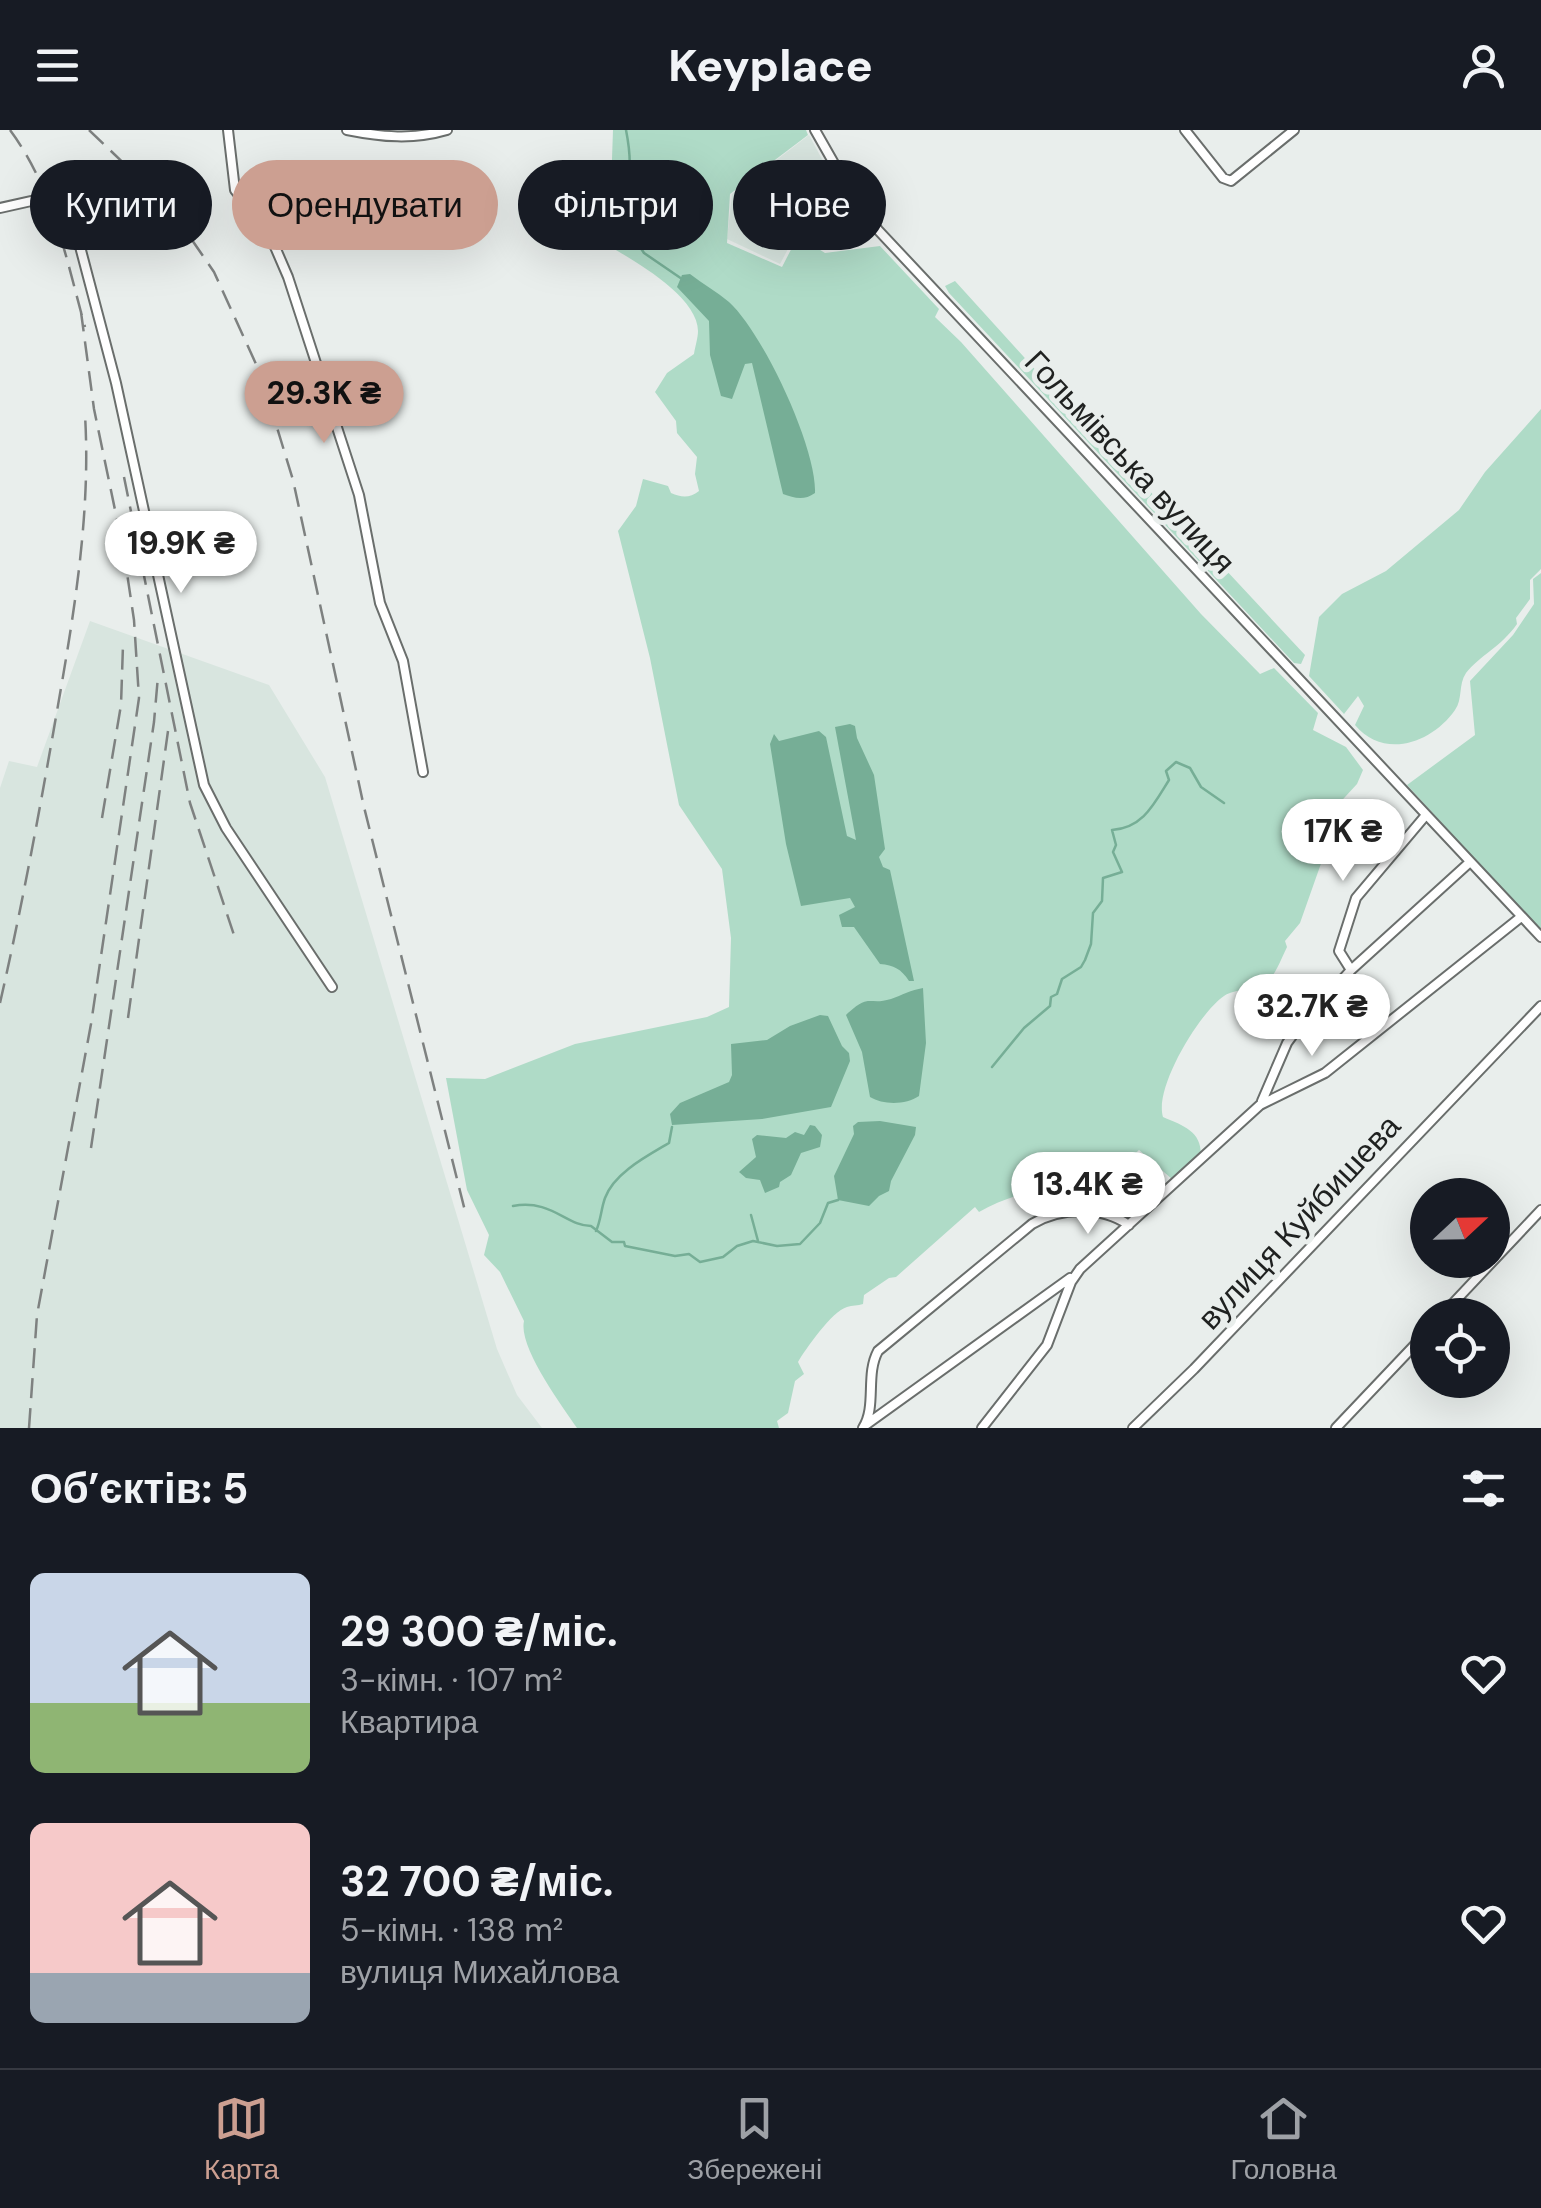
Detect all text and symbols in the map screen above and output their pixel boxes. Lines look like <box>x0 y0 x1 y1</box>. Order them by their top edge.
text: Keyplace <box>668 36 873 95</box>
icon: menu <box>30 38 85 93</box>
icon: person <box>1456 38 1511 93</box>
chip: Купити <box>30 160 212 250</box>
chip: Орендувати <box>232 160 498 250</box>
chip: Фільтри <box>518 160 713 250</box>
chip: Нове <box>733 160 886 250</box>
street label: Гольмівська вулиця <box>1015 341 1245 583</box>
pin: 29.3K ₴ <box>232 361 416 446</box>
text: 29.3K ₴ <box>267 372 381 414</box>
pin: 19.9K ₴ <box>89 511 273 596</box>
text: 19.9K ₴ <box>127 522 235 564</box>
pin: 17K ₴ <box>1273 799 1413 884</box>
text: 17K ₴ <box>1304 810 1382 852</box>
pin: 32.7K ₴ <box>1220 974 1404 1059</box>
text: 32.7K ₴ <box>1256 985 1368 1027</box>
street label: вулиця Куйбишева <box>1189 1106 1410 1338</box>
pin: 13.4K ₴ <box>996 1152 1180 1237</box>
text: 13.4K ₴ <box>1033 1163 1143 1205</box>
north arrow <box>1410 1178 1510 1278</box>
map controls <box>1410 1178 1510 1398</box>
button: locate <box>1410 1298 1510 1398</box>
text: Об’єктів: 5 <box>30 1461 248 1516</box>
icon: filters <box>1456 1461 1511 1516</box>
text: 29 300 ₴/міс. <box>340 1604 618 1659</box>
icon: home <box>110 1613 230 1733</box>
icon: heart <box>1456 1646 1511 1701</box>
text: 3-кімн. · 107 m² <box>340 1659 563 1701</box>
text: Квартира <box>340 1701 478 1743</box>
text: 32 700 ₴/міс. <box>340 1854 613 1909</box>
icon: home <box>110 1863 230 1983</box>
icon: heart <box>1456 1896 1511 1951</box>
text: 5-кімн. · 138 m² <box>340 1909 563 1951</box>
text: вулиця Михайлова <box>340 1951 619 1993</box>
tab: Карта <box>204 2091 279 2188</box>
tab: Збережені <box>687 2091 822 2188</box>
tab: Головна <box>1231 2091 1337 2188</box>

